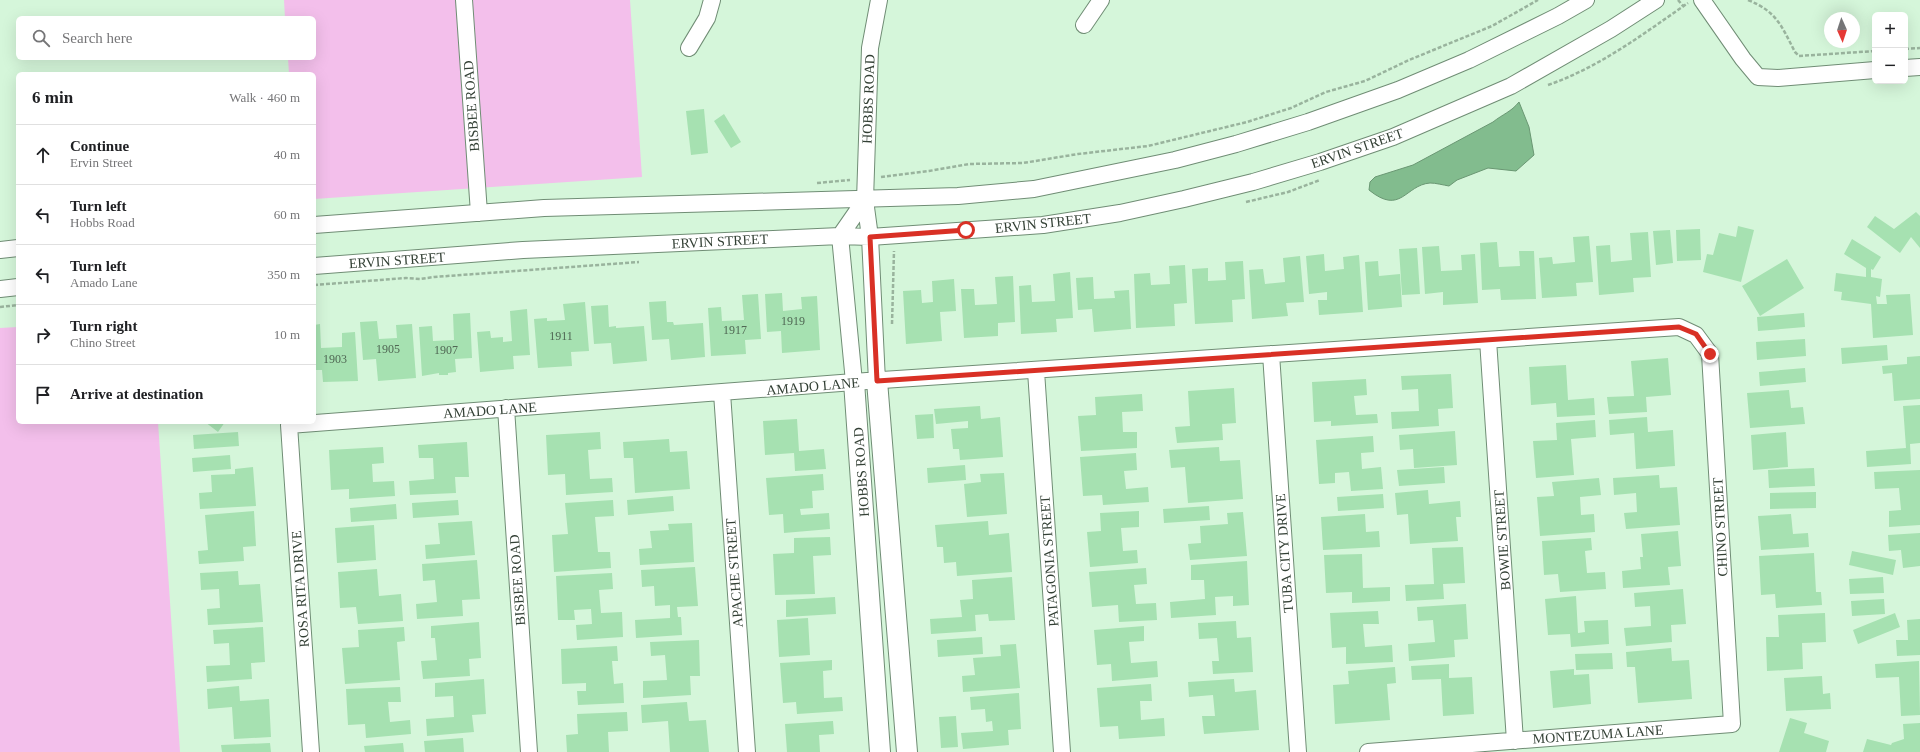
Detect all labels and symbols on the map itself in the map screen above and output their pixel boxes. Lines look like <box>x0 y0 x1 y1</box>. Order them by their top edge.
north arrow <box>1824 12 1860 48</box>
street label: HOBBS ROAD <box>859 54 878 144</box>
street label: BISBEE ROAD <box>461 60 482 152</box>
street label: ERVIN STREET <box>1309 126 1406 171</box>
street label: ERVIN STREET <box>994 211 1092 236</box>
route start <box>957 221 975 239</box>
street label: ERVIN STREET <box>671 231 769 252</box>
street label: ERVIN STREET <box>348 250 446 271</box>
house number: 1919 <box>781 314 805 328</box>
house number: 1917 <box>723 323 747 337</box>
house number: 1911 <box>549 329 573 343</box>
house number: 1905 <box>376 342 400 356</box>
house number: 1907 <box>434 343 458 357</box>
route end <box>1701 345 1719 363</box>
house number: 1903 <box>323 352 347 366</box>
street label: AMADO LANE <box>766 375 860 398</box>
street label: AMADO LANE <box>443 400 537 421</box>
street label: HOBBS ROAD <box>851 427 872 517</box>
street label: CHINO STREET <box>1710 477 1731 577</box>
street label: BOWIE STREET <box>1491 489 1513 591</box>
street label: TUBA CITY DRIVE <box>1273 493 1296 613</box>
street label: PATAGONIA STREET <box>1037 494 1062 627</box>
street label: APACHE STREET <box>723 517 746 628</box>
street label: ROSA RITA DRIVE <box>289 530 312 648</box>
street label: BISBEE ROAD <box>507 534 528 626</box>
street label: MONTEZUMA LANE <box>1532 722 1664 747</box>

